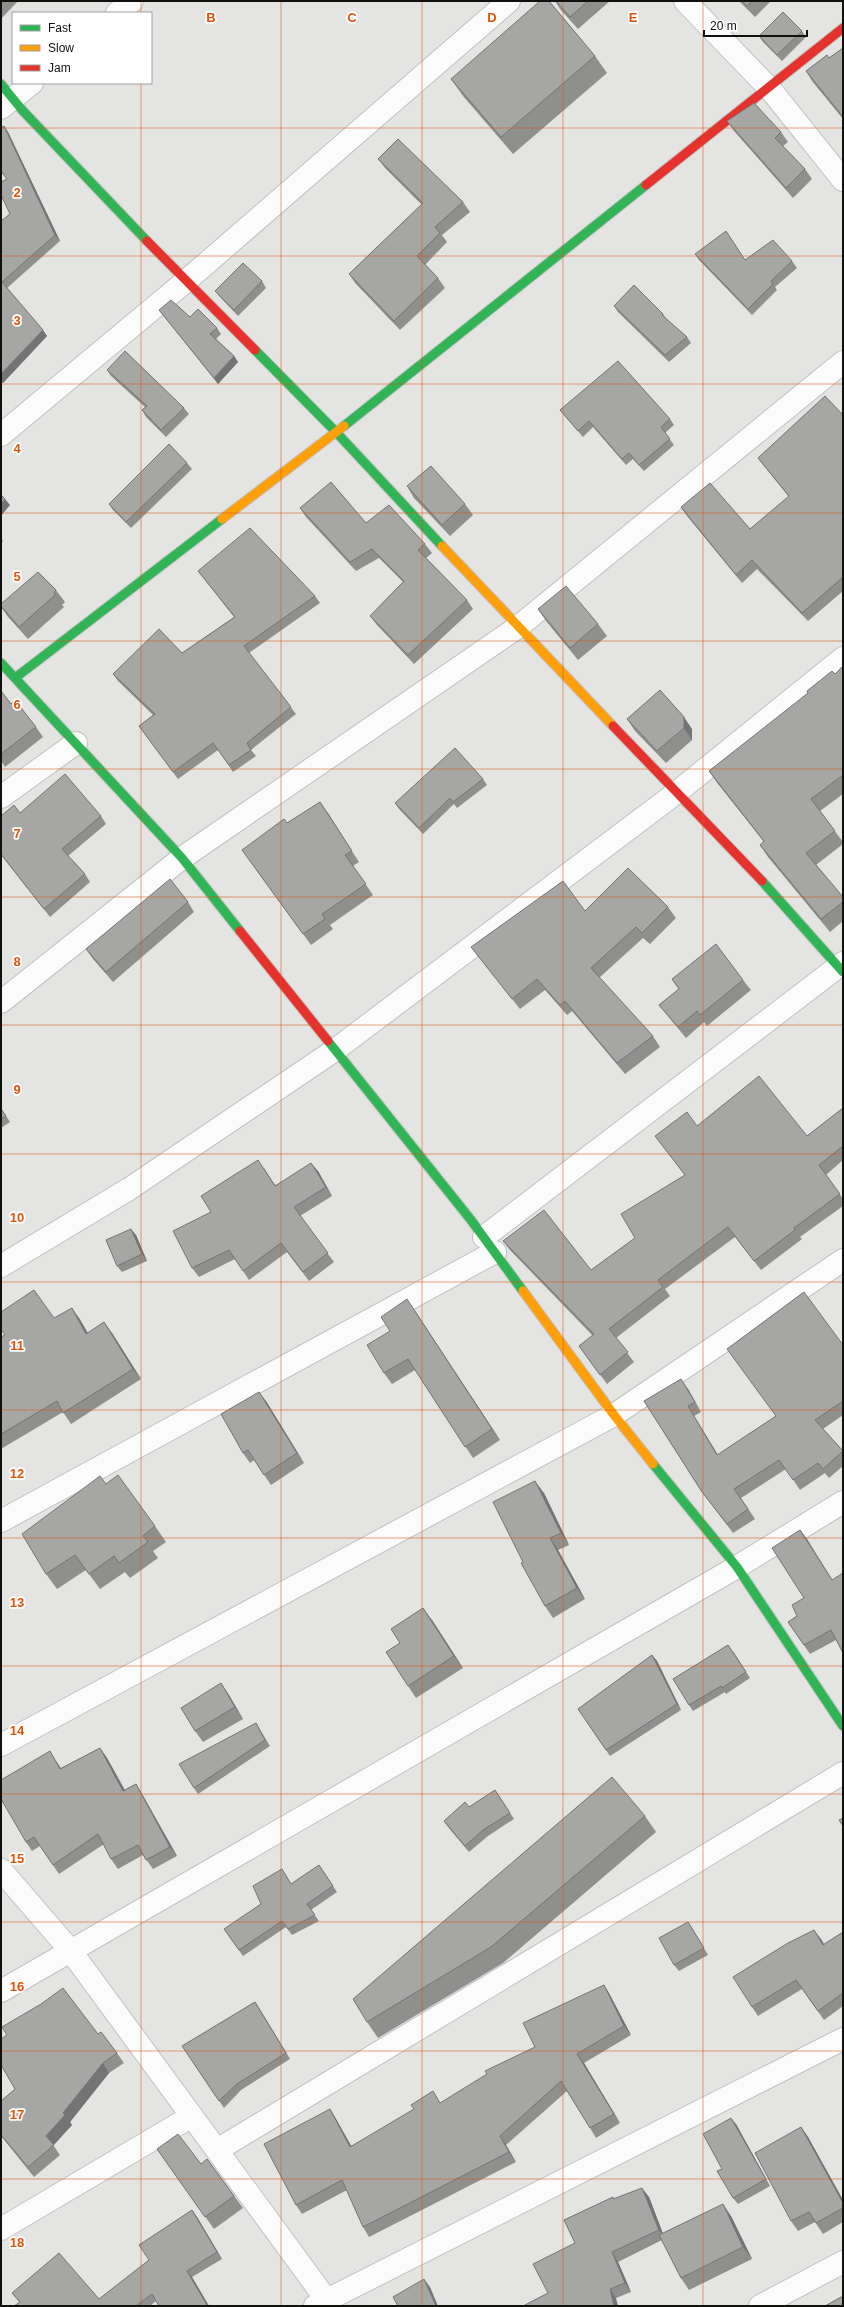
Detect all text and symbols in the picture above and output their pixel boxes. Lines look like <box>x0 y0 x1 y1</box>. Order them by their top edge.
text: B <box>206 10 216 25</box>
text: C <box>347 10 357 25</box>
text: D <box>487 10 497 25</box>
text: E <box>629 10 638 25</box>
legend <box>12 12 152 84</box>
scale bar <box>704 12 807 38</box>
text: 20 m <box>710 19 737 33</box>
text: Fast <box>48 21 72 35</box>
text: Slow <box>48 41 74 55</box>
text: Jam <box>48 61 71 75</box>
text: 2 <box>13 185 21 200</box>
text: 3 <box>13 313 21 328</box>
text: 4 <box>13 441 21 456</box>
text: 5 <box>13 569 21 584</box>
text: 6 <box>13 697 21 712</box>
text: 7 <box>13 826 21 841</box>
text: 8 <box>13 954 21 969</box>
text: 9 <box>13 1082 21 1097</box>
text: 10 <box>10 1210 24 1225</box>
text: 11 <box>10 1338 24 1353</box>
text: 12 <box>10 1466 24 1481</box>
text: 13 <box>10 1595 24 1610</box>
text: 14 <box>10 1723 25 1738</box>
text: 15 <box>10 1851 24 1866</box>
text: 16 <box>10 1979 24 1994</box>
text: 17 <box>10 2107 24 2122</box>
text: 18 <box>10 2235 24 2250</box>

